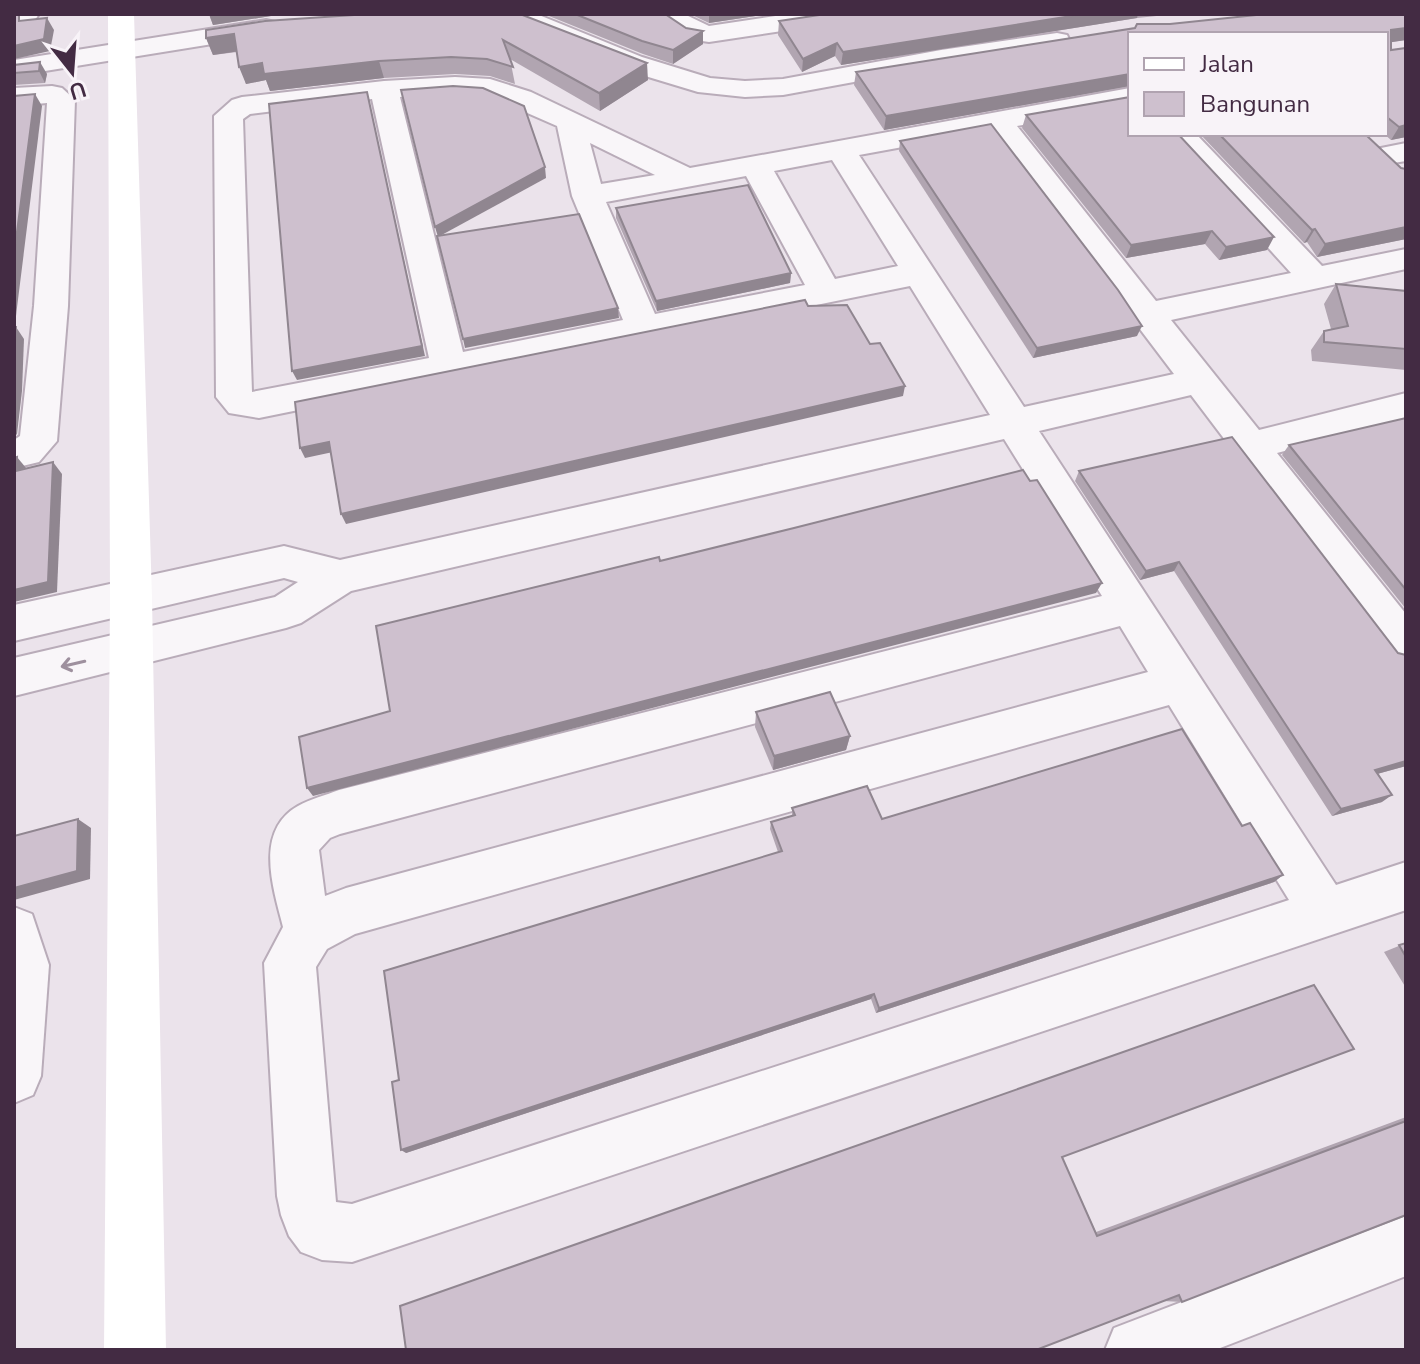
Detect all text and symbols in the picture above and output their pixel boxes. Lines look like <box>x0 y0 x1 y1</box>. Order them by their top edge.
north arrow <box>32 32 112 112</box>
legend <box>1128 32 1388 136</box>
text: Jalan <box>1199 48 1254 80</box>
text: U <box>65 73 90 107</box>
text: Bangunan <box>1200 88 1310 120</box>
one-way arrow <box>60 657 86 672</box>

